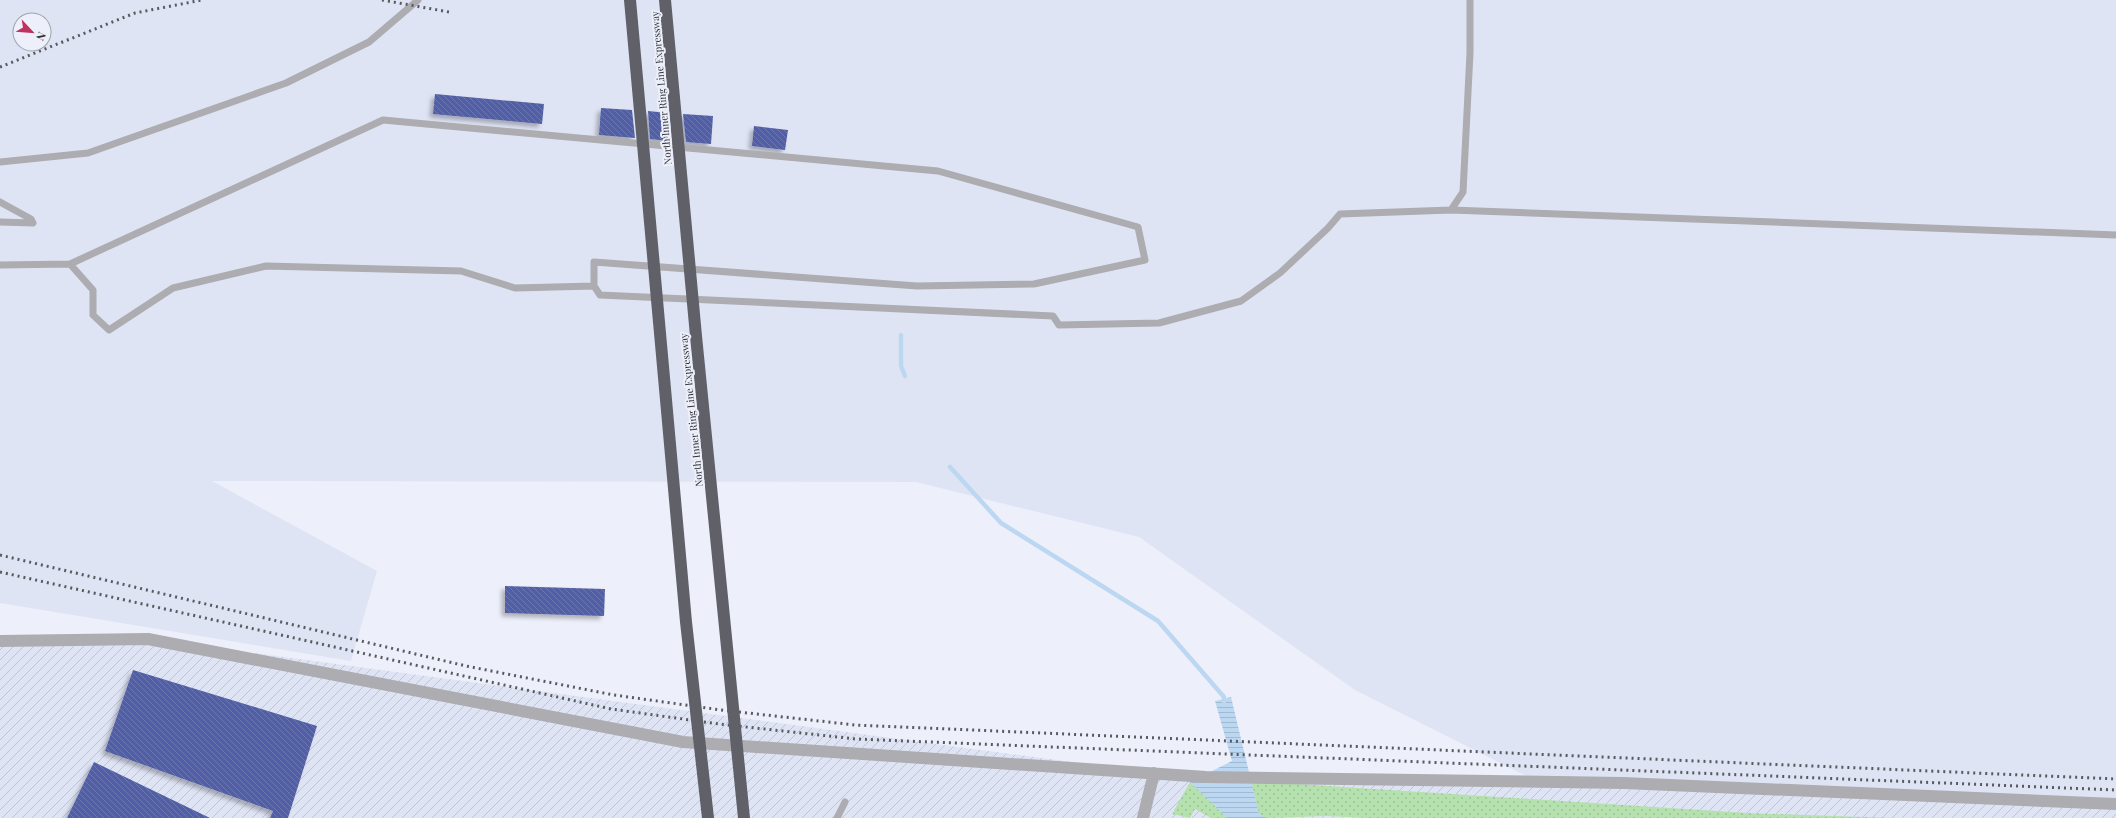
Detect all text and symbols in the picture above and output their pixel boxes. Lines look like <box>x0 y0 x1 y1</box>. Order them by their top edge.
street label: North Inner Ring Line Expressway <box>647 11 675 165</box>
north arrow <box>12 12 52 52</box>
text: N <box>33 30 50 44</box>
street label: North Inner Ring Line Expressway <box>676 333 706 487</box>

